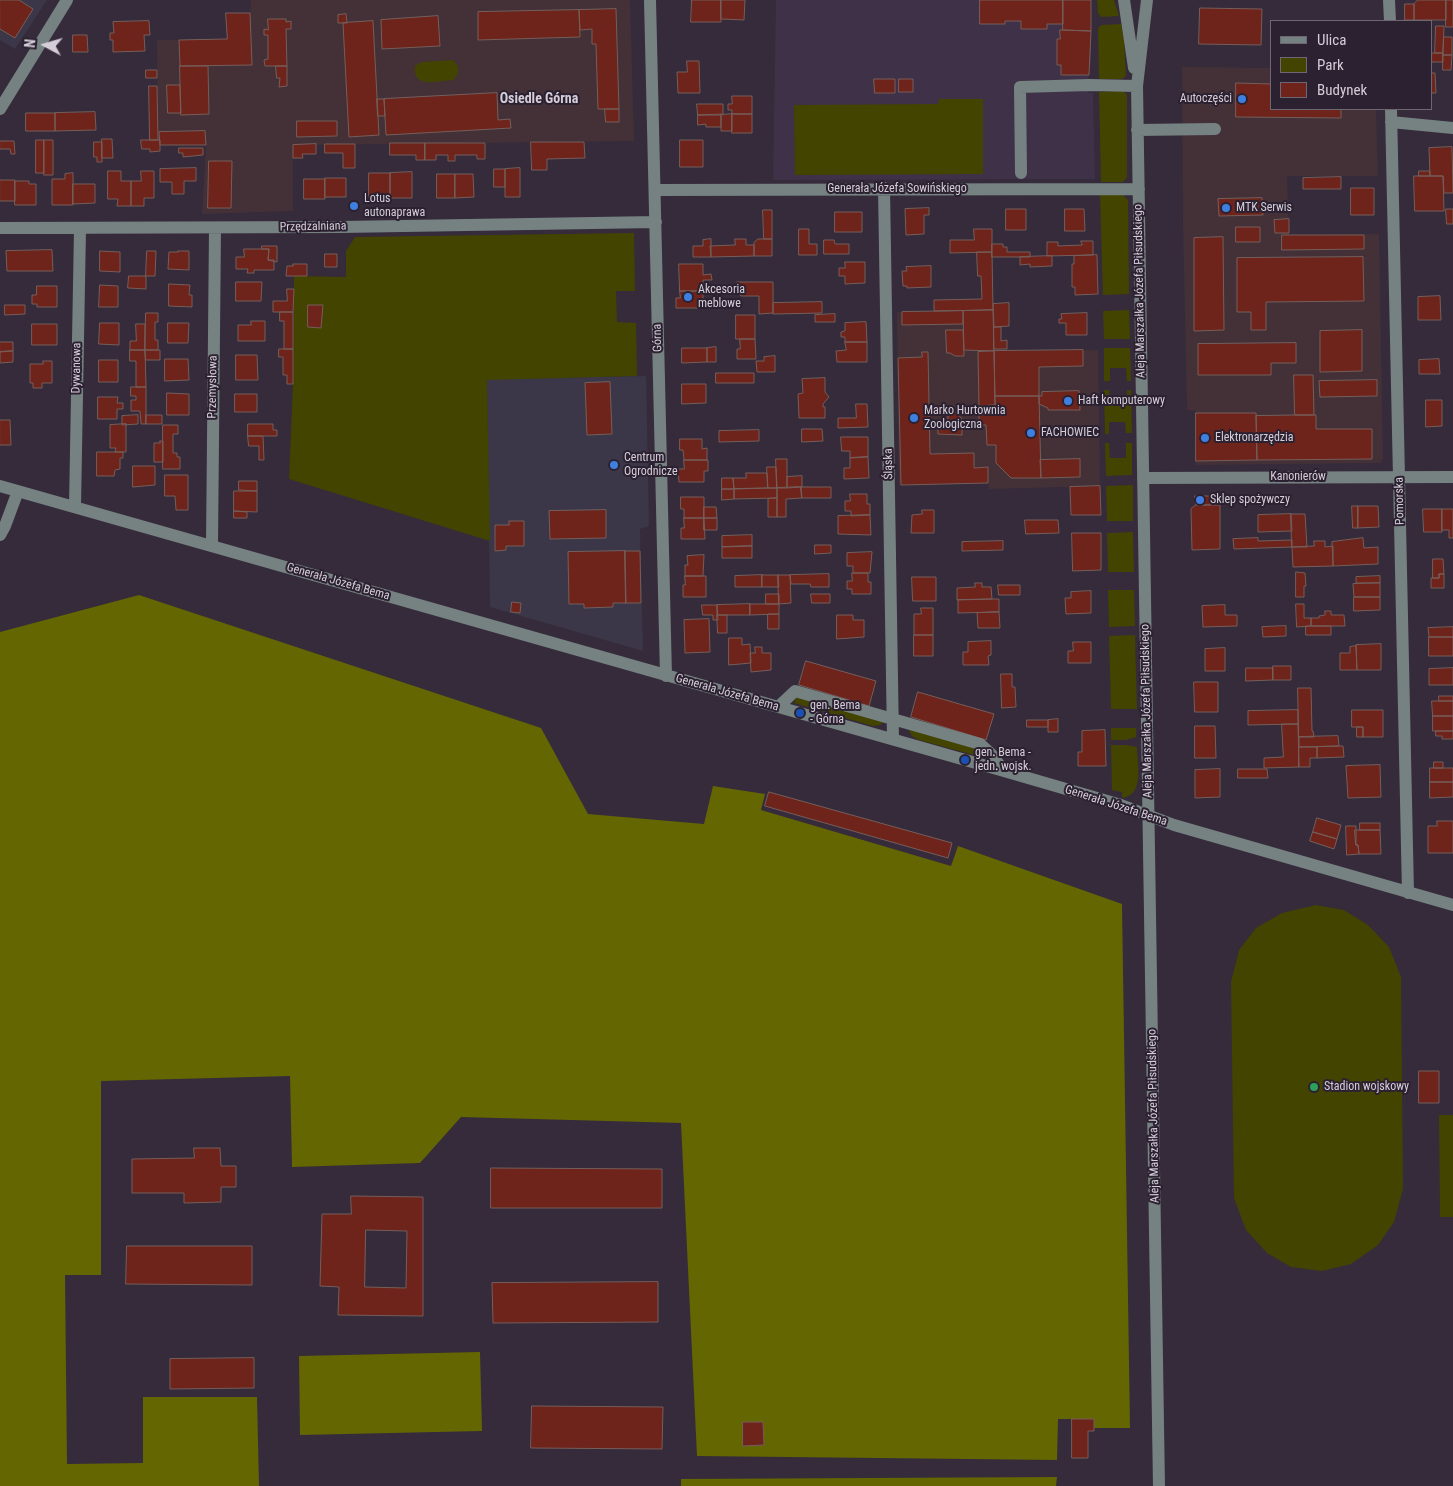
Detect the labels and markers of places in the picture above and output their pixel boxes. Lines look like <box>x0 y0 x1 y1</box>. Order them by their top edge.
place label: Autoczęści <box>1180 92 1232 106</box>
marker: Autoczęści <box>1236 93 1248 105</box>
place label: Lotus autonaprawa <box>364 192 425 220</box>
marker: Lotus autonaprawa <box>348 200 360 212</box>
place label: MTK Serwis <box>1236 201 1292 215</box>
marker: MTK Serwis <box>1220 202 1232 214</box>
place label: Akcesoria meblowe <box>698 283 745 311</box>
marker: Akcesoria meblowe <box>682 291 694 303</box>
place label: Haft komputerowy <box>1078 394 1165 408</box>
marker: Haft komputerowy <box>1062 395 1074 407</box>
place label: Marko Hurtownia Zoologiczna <box>924 404 1005 432</box>
marker: Marko Hurtownia Zoologiczna <box>908 412 920 424</box>
place label: FACHOWIEC <box>1041 426 1099 440</box>
marker: FACHOWIEC <box>1025 427 1037 439</box>
place label: Elektronarzędzia <box>1215 431 1294 445</box>
marker: Elektronarzędzia <box>1199 432 1211 444</box>
place label: Centrum Ogrodnicze <box>624 451 678 479</box>
marker: Centrum Ogrodnicze <box>608 459 620 471</box>
place label: Sklep spożywczy <box>1210 493 1290 507</box>
marker: Sklep spożywczy <box>1194 494 1206 506</box>
place label: gen. Bema - Górna <box>810 699 860 727</box>
marker: gen. Bema - Górna <box>794 707 806 719</box>
place label: gen. Bema - jedn. wojsk. <box>975 746 1032 774</box>
marker: gen. Bema - jedn. wojsk. <box>959 754 971 766</box>
place label: Stadion wojskowy <box>1324 1080 1409 1094</box>
marker: Stadion wojskowy <box>1308 1081 1320 1093</box>

